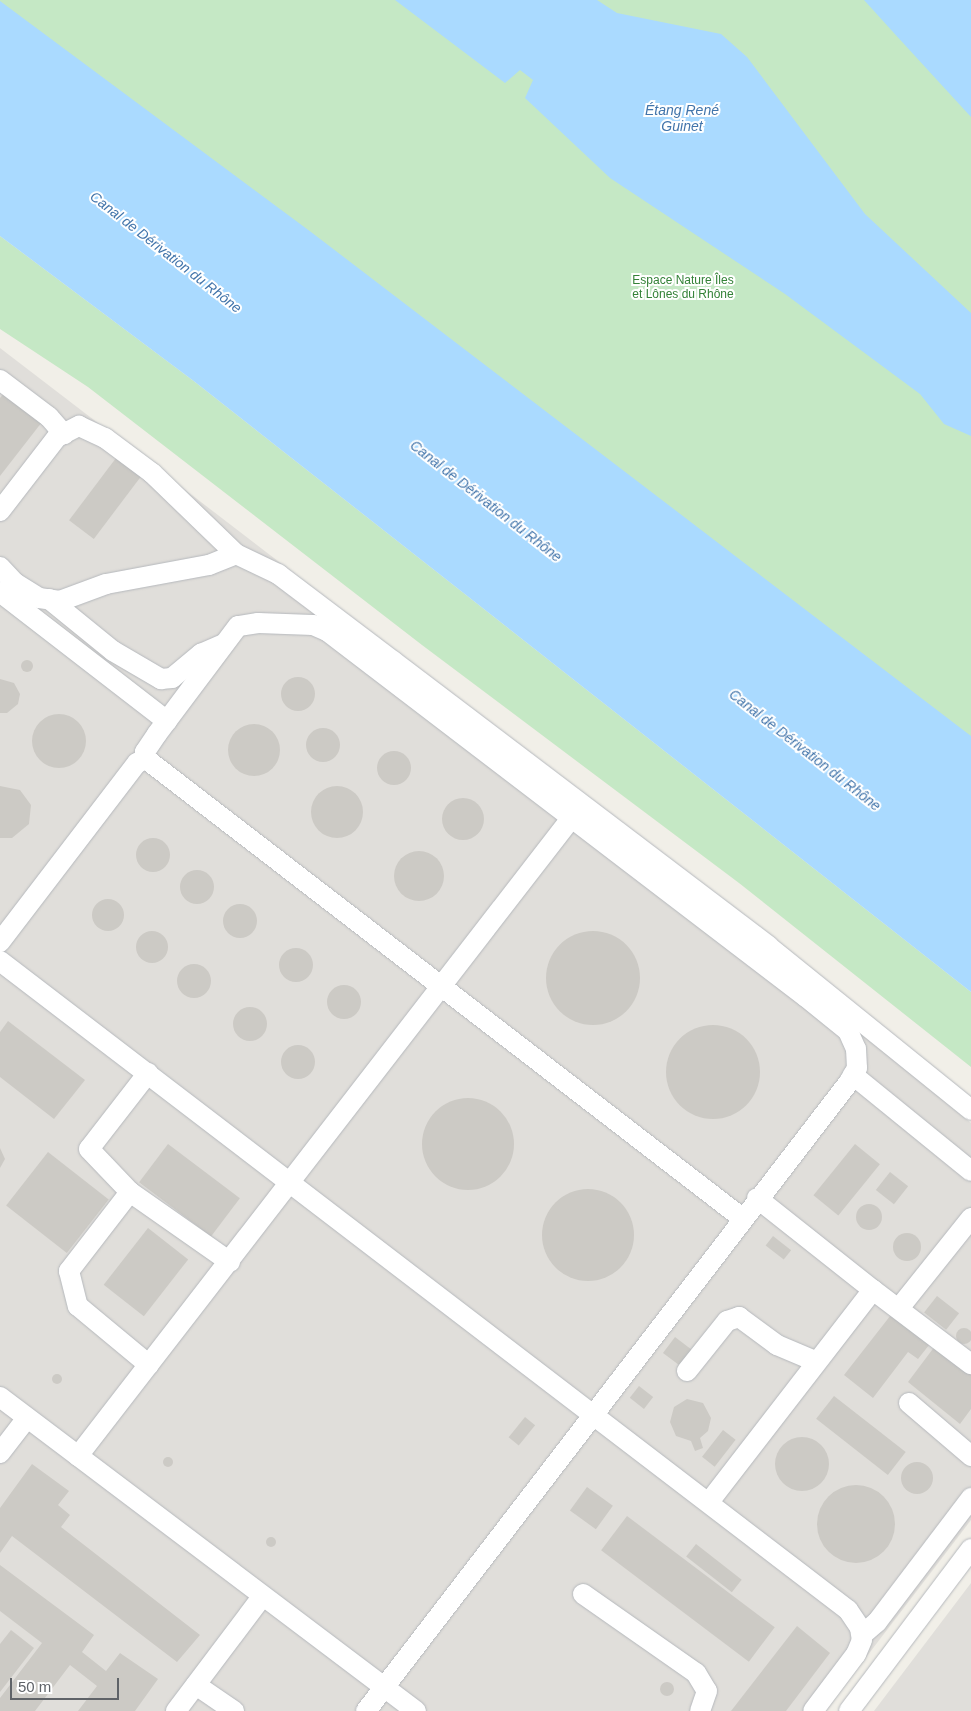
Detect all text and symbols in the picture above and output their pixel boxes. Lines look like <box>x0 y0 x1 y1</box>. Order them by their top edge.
water label: Étang René Guinet <box>645 102 719 134</box>
water label: Canal de Dérivation du Rhône <box>87 188 245 316</box>
park label: Espace Nature Îles et Lônes du Rhône <box>632 274 734 302</box>
water label: Canal de Dérivation du Rhône <box>407 437 565 565</box>
water label: Canal de Dérivation du Rhône <box>726 686 884 814</box>
scale bar <box>12 1668 121 1700</box>
text: 50 m <box>18 1678 51 1695</box>

